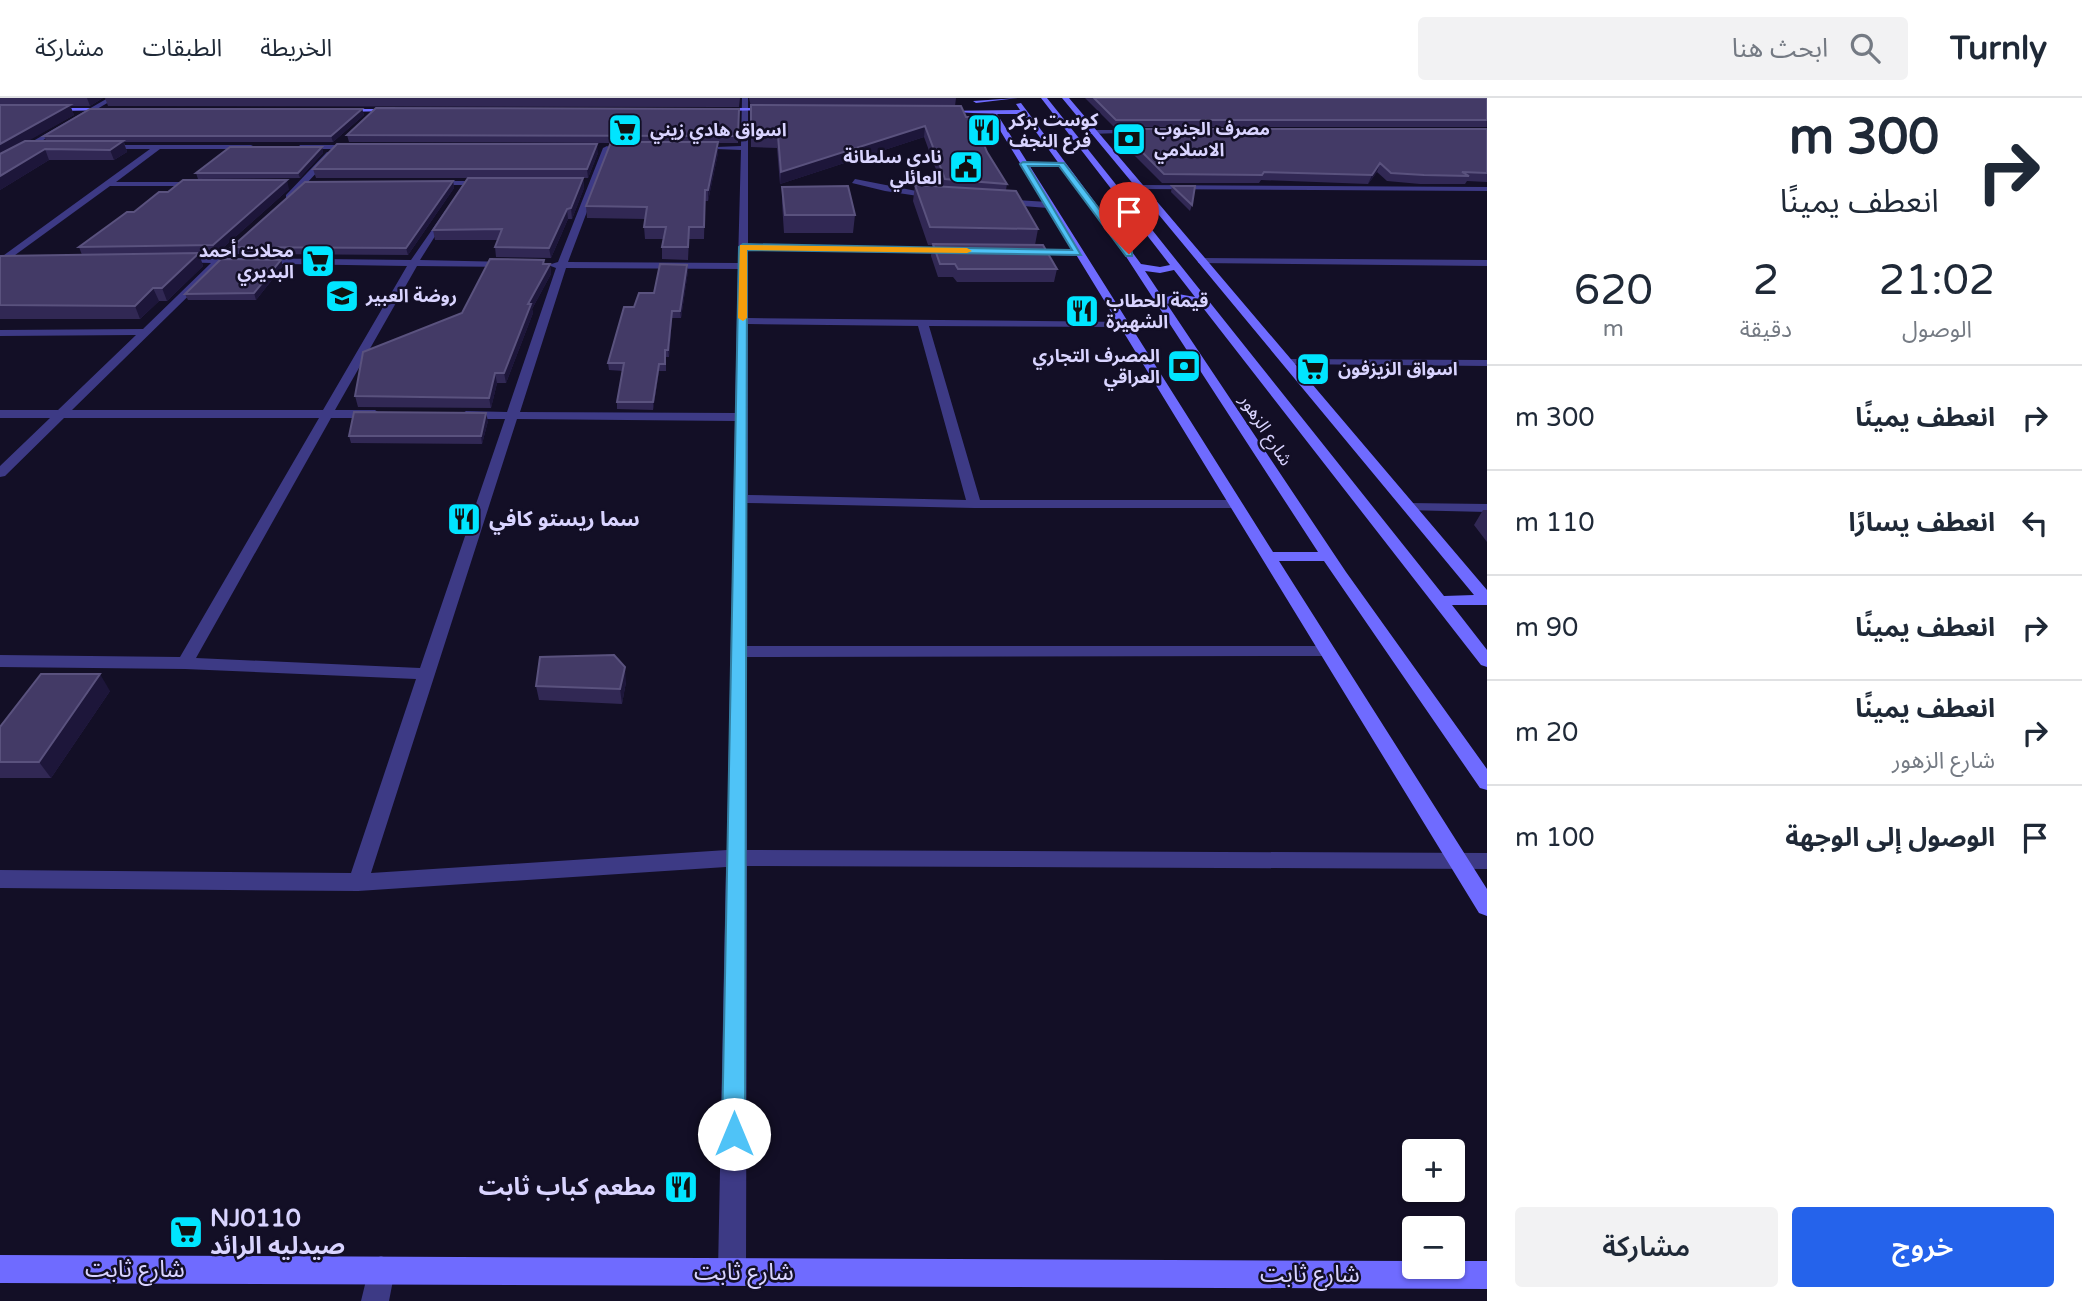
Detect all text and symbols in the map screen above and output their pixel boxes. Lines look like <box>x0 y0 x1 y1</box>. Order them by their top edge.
search box <box>1418 17 1908 80</box>
icon: search <box>1846 29 1884 67</box>
text: Turnly <box>1950 29 2047 68</box>
text: ابحث هنا <box>1732 33 1828 64</box>
text: مشاركة <box>35 34 104 63</box>
text: الطبقات <box>142 34 222 63</box>
text: الخريطة <box>260 34 332 63</box>
text: 300 m <box>1789 108 1939 167</box>
place label: كوست بركر فرع النجف <box>1008 109 1099 154</box>
supermarket icon: اسواق هادي زيني <box>606 111 644 149</box>
restaurant icon: كوست بركر فرع النجف <box>965 111 1003 149</box>
place label: مصرف الجنوب الاسلامي <box>1154 118 1270 164</box>
place label: اسواق هادي زيني <box>650 119 787 144</box>
bank icon: مصرف الجنوب الاسلامي <box>1110 120 1148 158</box>
icon: right <box>1963 126 2054 217</box>
place label: نادي سلطانة العائلي <box>843 146 942 192</box>
public building icon: نادي سلطانة العائلي <box>947 148 985 186</box>
pin <box>1099 182 1159 254</box>
text: انعطف يمينًا <box>1780 183 1939 221</box>
icon: arrive <box>1110 193 1148 231</box>
place label: محلات أحمد البديري <box>199 238 294 286</box>
supermarket icon: محلات أحمد البديري <box>299 242 337 280</box>
text: 2 <box>1753 255 1779 306</box>
text: 21:02 <box>1879 255 1995 306</box>
text: 620 <box>1574 265 1653 316</box>
school or university icon: روضة العبير <box>323 277 361 315</box>
place label: روضة العبير <box>365 285 457 307</box>
place label: قيمة الحطاب الشهيرة <box>1106 290 1208 333</box>
restaurant icon: قيمة الحطاب الشهيرة <box>1063 292 1101 330</box>
text: m <box>1603 315 1624 343</box>
text: دقيقة <box>1740 316 1792 344</box>
text: الوصول <box>1902 316 1972 344</box>
place label: المصرف التجاري العراقي <box>1033 345 1160 391</box>
bank icon: المصرف التجاري العراقي <box>1165 347 1203 385</box>
supermarket icon: اسواق الزيزفون <box>1294 350 1332 388</box>
place label: اسواق الزيزفون <box>1338 358 1458 380</box>
street label: شارع الزهور <box>1232 389 1297 471</box>
icon: right <box>2016 399 2054 437</box>
text: 300 m <box>1515 402 1595 433</box>
text: انعطف يمينًا <box>1855 402 1995 433</box>
restaurant icon: سما ريستو كافي <box>445 500 483 538</box>
icon: left <box>2016 504 2054 542</box>
place label: سما ريستو كافي <box>489 507 640 535</box>
text: 110 m <box>1515 507 1595 538</box>
text: انعطف يسارًا <box>1849 507 1995 538</box>
icon: right <box>2016 609 2054 647</box>
text: 90 m <box>1515 612 1578 643</box>
text: انعطف يمينًا <box>1855 612 1995 643</box>
text: انعطف يمينًا <box>1855 693 1995 724</box>
icon: right <box>2016 714 2054 752</box>
text: 20 m <box>1515 717 1578 748</box>
text: شارع الزهور <box>1892 747 1995 775</box>
icon: arrive <box>2016 819 2054 857</box>
text: 100 m <box>1515 822 1595 853</box>
text: الوصول إلى الوجهة <box>1785 822 1995 853</box>
position arrow <box>697 1097 771 1171</box>
map controls <box>1402 1139 1465 1279</box>
button: + <box>1402 1139 1465 1202</box>
restaurant icon: مطعم كباب ثابت <box>662 1168 700 1206</box>
place label: مطعم كباب ثابت <box>479 1173 656 1204</box>
place label: NJ0110 صيدليه الرائد <box>210 1204 345 1261</box>
button: مشاركة <box>1515 1207 1778 1287</box>
button: خروج <box>1792 1207 2054 1287</box>
supermarket icon: NJ0110 صيدليه الرائد <box>167 1213 205 1251</box>
button: − <box>1402 1216 1465 1279</box>
street label: شارع ثابت <box>85 1255 185 1286</box>
street label: شارع ثابت <box>694 1258 794 1289</box>
street label: شارع ثابت <box>1260 1260 1360 1291</box>

